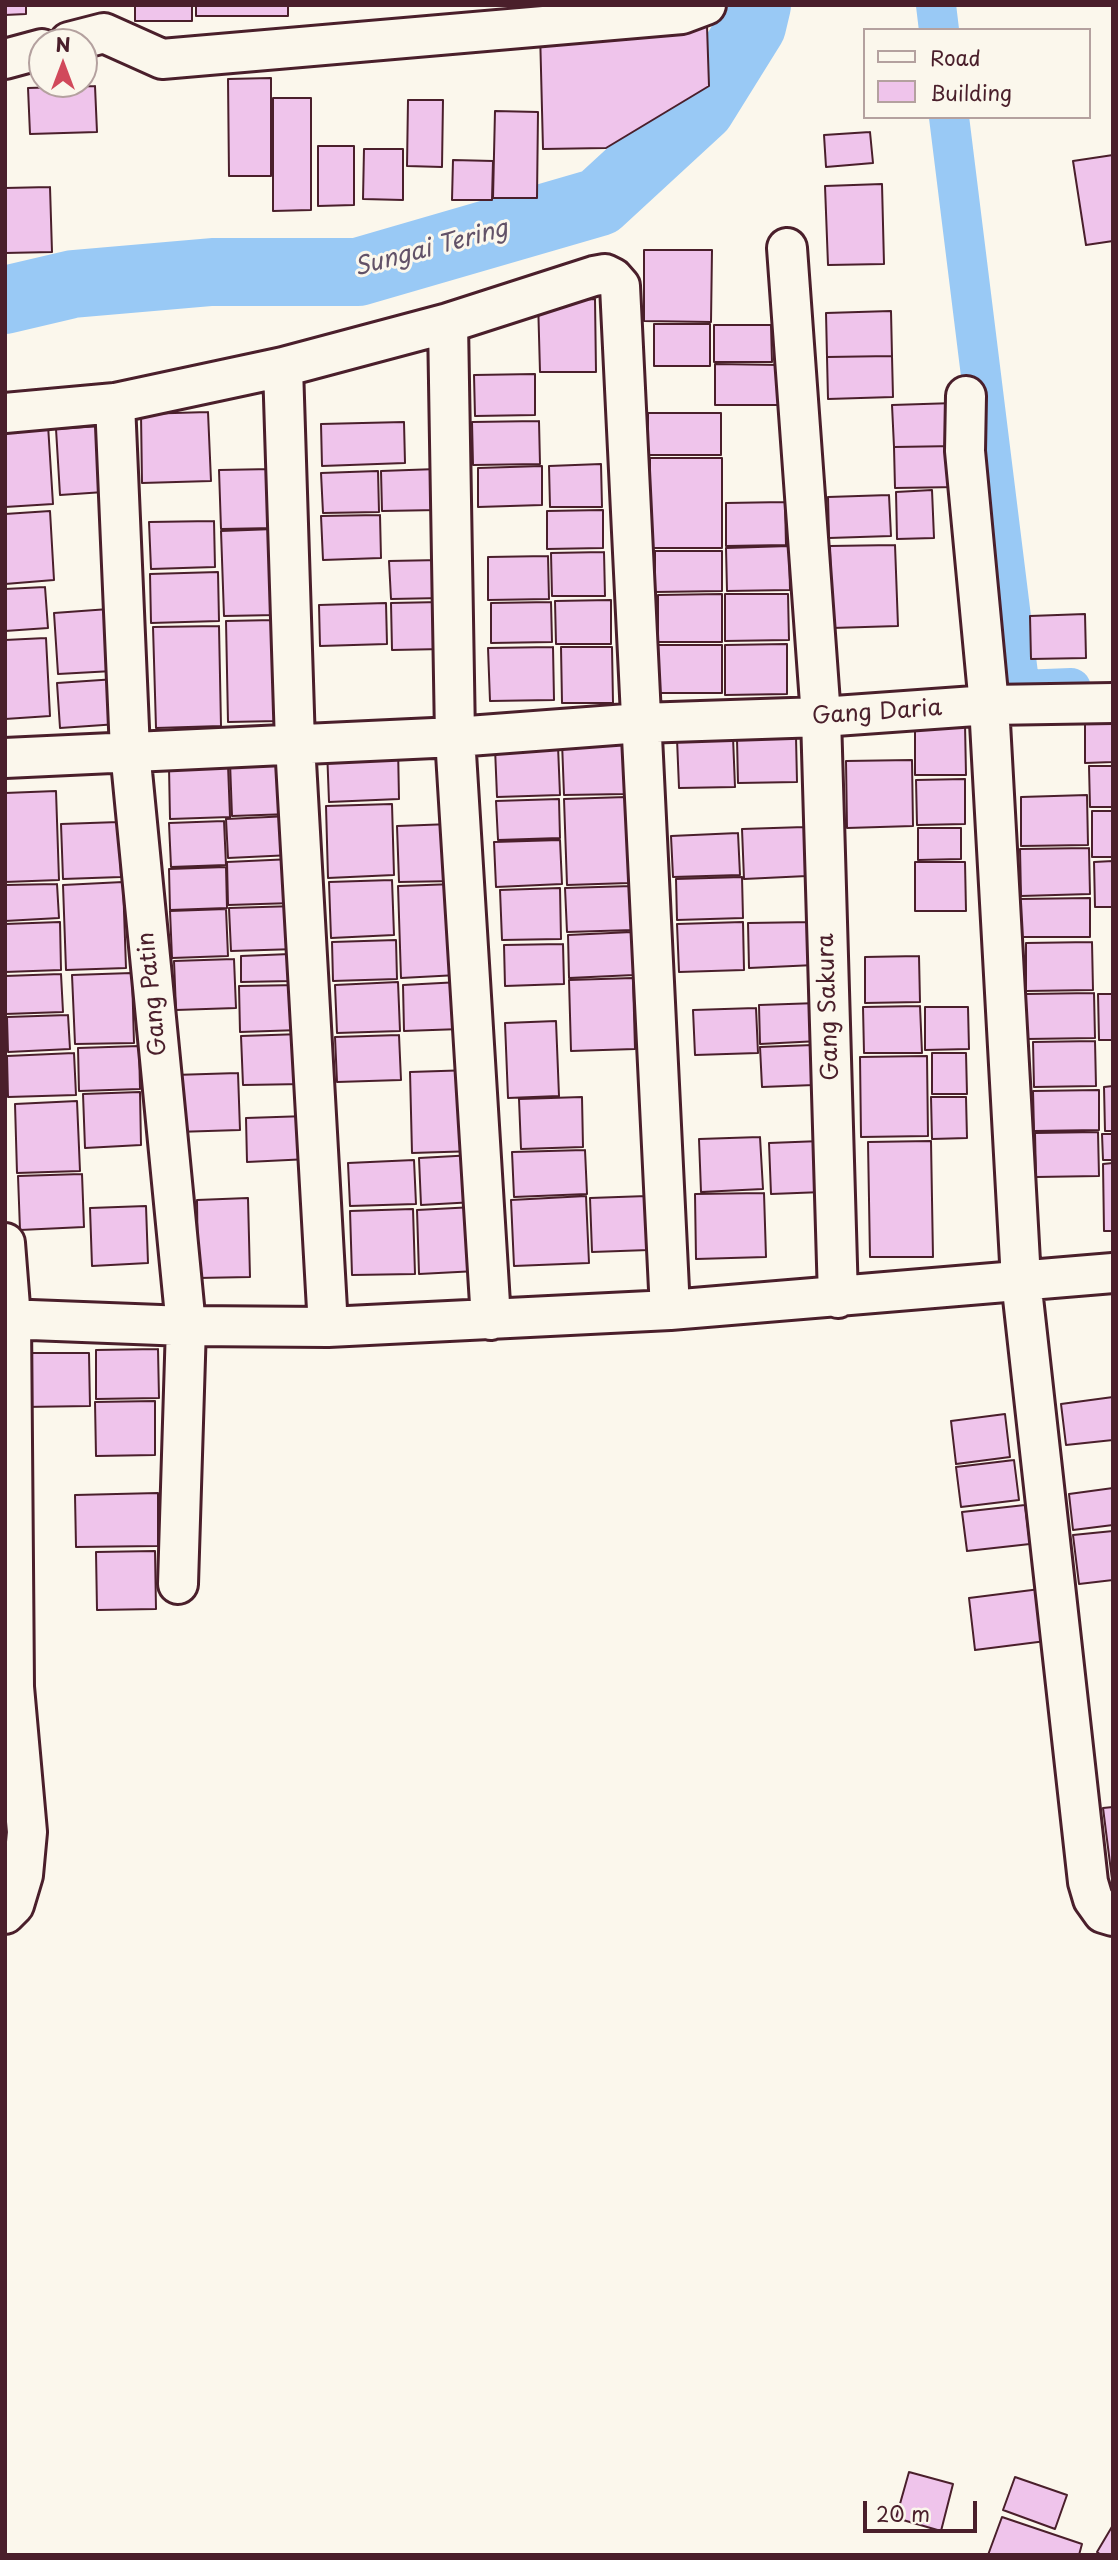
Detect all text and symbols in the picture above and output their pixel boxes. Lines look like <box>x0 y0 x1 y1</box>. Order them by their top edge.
north arrow <box>28 28 98 98</box>
legend <box>862 28 1090 119</box>
text: N <box>55 30 71 58</box>
text: Road <box>930 41 981 73</box>
text: Building <box>930 76 1012 108</box>
water label: Sungai Tering <box>351 215 511 283</box>
street label: Gang Daria <box>811 695 943 731</box>
street label: Gang Patin <box>133 931 173 1057</box>
street label: Gang Sakura <box>813 933 845 1081</box>
scale bar <box>866 2486 980 2530</box>
text: 20 m <box>876 2497 930 2529</box>

